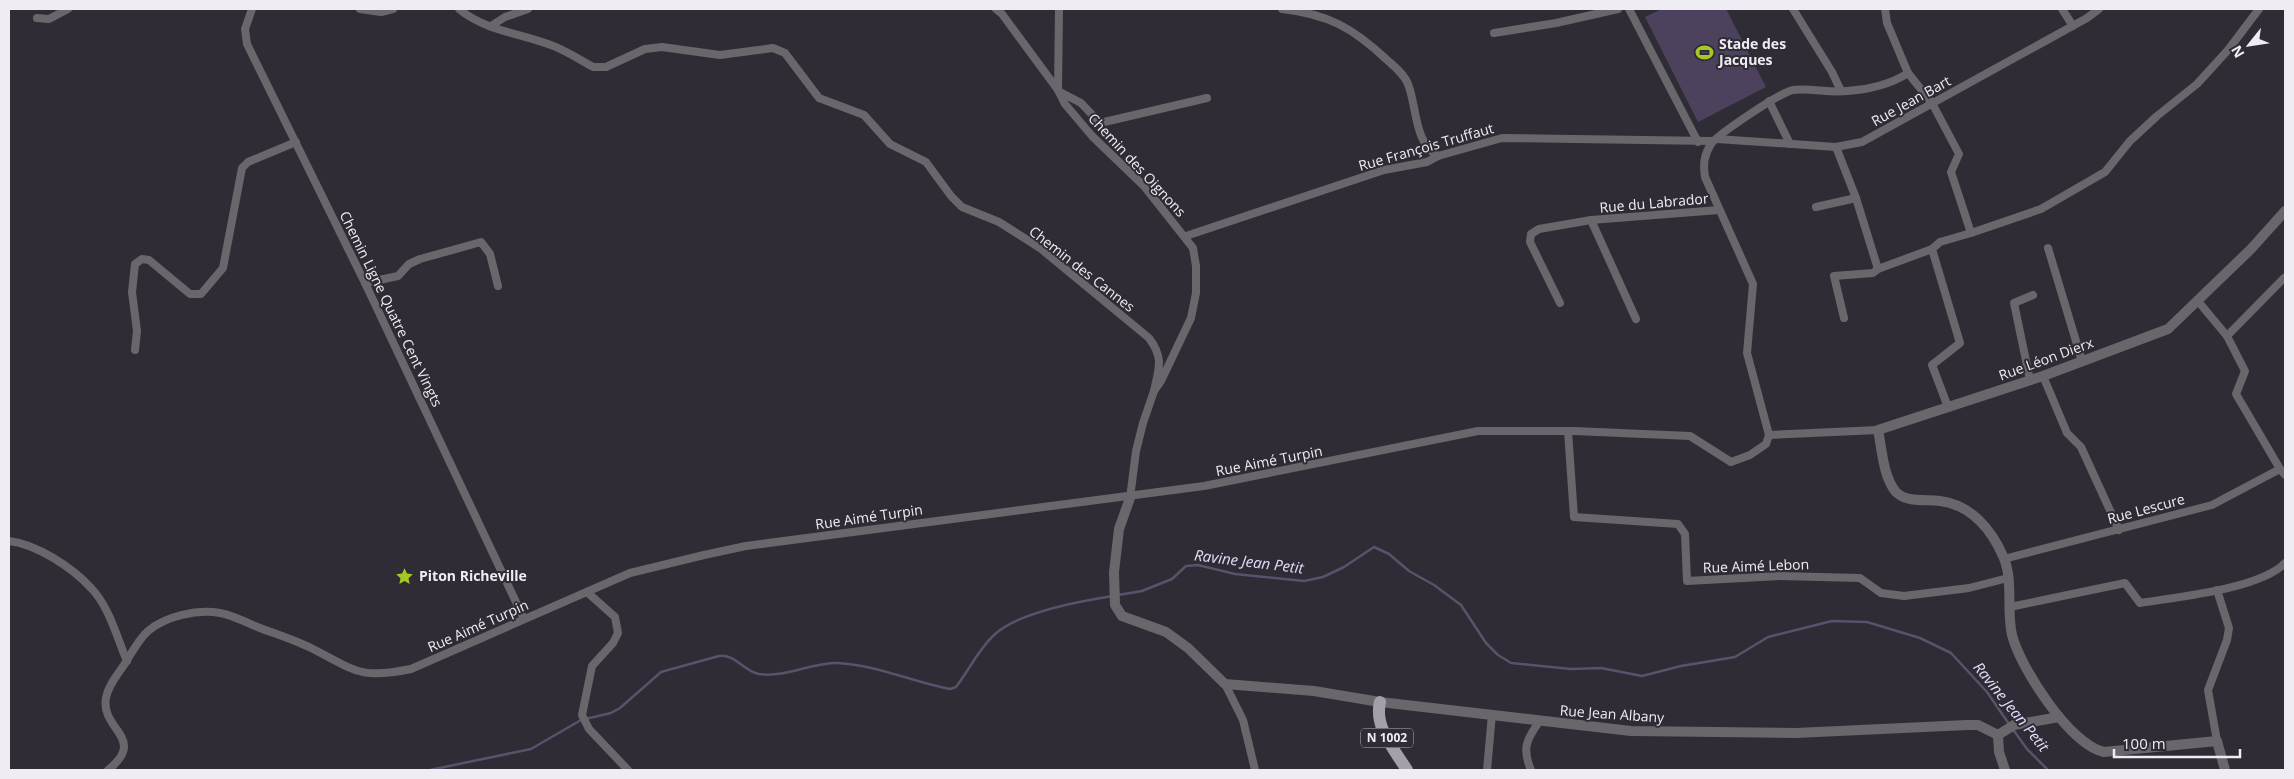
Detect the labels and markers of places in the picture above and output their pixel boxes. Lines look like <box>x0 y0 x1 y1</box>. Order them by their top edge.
place label: Stade des Jacques <box>1717 34 1786 69</box>
sports icon: Stade des Jacques <box>1695 42 1715 62</box>
place icon: Piton Richeville <box>395 566 415 586</box>
place label: Piton Richeville <box>419 566 527 585</box>

